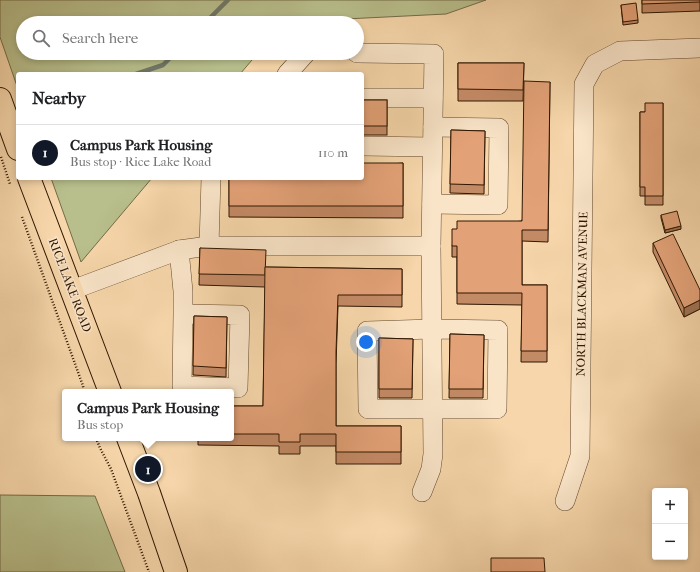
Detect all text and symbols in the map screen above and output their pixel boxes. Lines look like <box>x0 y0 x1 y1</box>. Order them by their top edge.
search box <box>16 16 364 60</box>
icon: search <box>30 27 52 49</box>
text: Search here <box>62 29 138 47</box>
text: Nearby <box>32 88 86 108</box>
text: Campus Park Housing <box>70 136 212 154</box>
text: 1 <box>43 145 47 160</box>
text: 110 m <box>318 145 348 160</box>
text: Bus stop · Rice Lake Road <box>70 154 211 169</box>
street label: NORTH BLACKMAN AVENUE <box>574 212 590 376</box>
street label: RICE LAKE ROAD <box>46 236 94 334</box>
your location <box>356 332 376 352</box>
popup <box>62 389 234 441</box>
text: Campus Park Housing <box>77 399 219 417</box>
text: Bus stop <box>77 417 123 432</box>
pin: 1 <box>135 454 161 484</box>
map controls <box>652 488 688 560</box>
button: + <box>652 488 688 524</box>
button: − <box>652 524 688 560</box>

